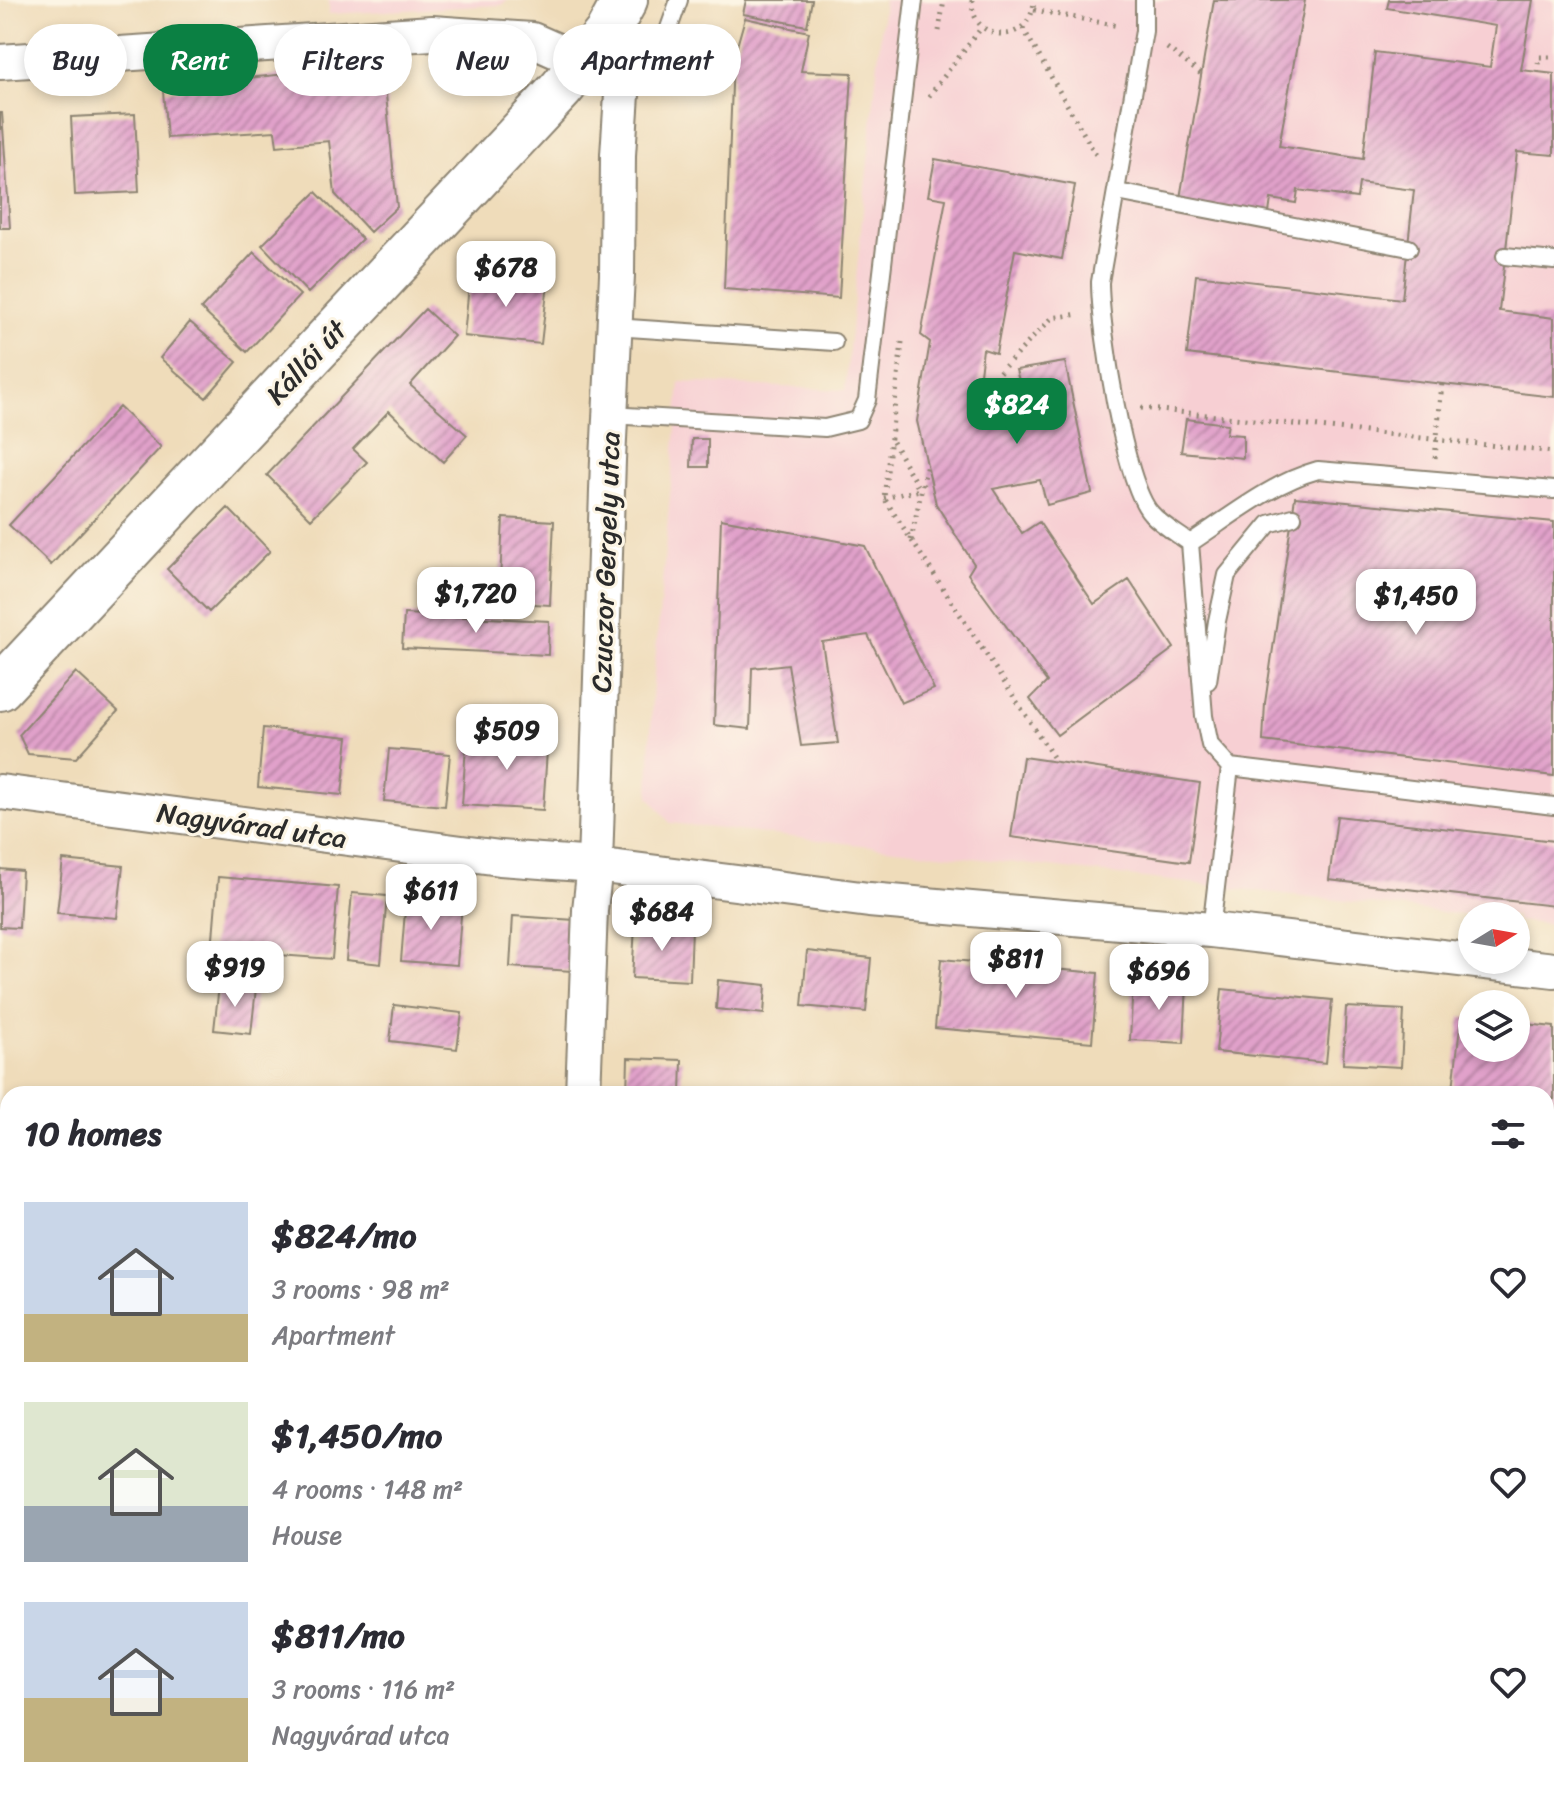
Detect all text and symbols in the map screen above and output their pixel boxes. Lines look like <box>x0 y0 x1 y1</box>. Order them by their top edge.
chip: Buy <box>24 24 127 96</box>
chip: Rent <box>143 24 258 96</box>
chip: Filters <box>274 24 412 96</box>
chip: New <box>428 24 537 96</box>
chip: Apartment <box>553 24 741 96</box>
pin: $678 <box>459 241 553 309</box>
text: $678 <box>475 244 537 290</box>
street label: Kállói út <box>253 307 360 417</box>
pin: $824 <box>970 378 1064 446</box>
text: $824 <box>985 381 1049 427</box>
street label: Czuczor Gergely utca <box>576 431 635 693</box>
pin: $1,720 <box>411 567 541 635</box>
pin: $1,450 <box>1351 569 1481 637</box>
text: $1,720 <box>435 570 517 616</box>
text: $1,450 <box>1374 572 1458 618</box>
pin: $509 <box>460 704 554 772</box>
text: $509 <box>474 707 540 753</box>
street label: Nagyvárad utca <box>154 788 350 863</box>
pin: $611 <box>384 864 478 932</box>
text: $611 <box>404 867 458 913</box>
pin: $684 <box>615 885 709 953</box>
text: $684 <box>630 888 694 934</box>
north arrow <box>1458 902 1530 974</box>
map controls <box>1458 902 1530 1062</box>
pin: $811 <box>969 932 1063 1000</box>
text: $811 <box>988 935 1044 981</box>
pin: $919 <box>188 941 282 1009</box>
text: $919 <box>205 944 265 990</box>
pin: $696 <box>1112 944 1206 1012</box>
text: $696 <box>1128 947 1191 993</box>
button: layers <box>1458 990 1530 1062</box>
text: 10 homes <box>24 1104 162 1164</box>
icon: filters <box>1486 1112 1530 1156</box>
text: $824/mo <box>272 1206 417 1266</box>
icon: home <box>88 1234 184 1330</box>
icon: heart <box>1486 1260 1530 1304</box>
text: 3 rooms · 98 m² <box>272 1266 450 1312</box>
text: Apartment <box>272 1312 395 1358</box>
text: $1,450/mo <box>272 1406 442 1466</box>
icon: home <box>88 1434 184 1530</box>
icon: heart <box>1486 1460 1530 1504</box>
text: 4 rooms · 148 m² <box>272 1466 463 1512</box>
text: House <box>272 1512 342 1558</box>
text: $811/mo <box>272 1606 405 1666</box>
icon: home <box>88 1634 184 1730</box>
icon: heart <box>1486 1660 1530 1704</box>
text: 3 rooms · 116 m² <box>272 1666 455 1712</box>
text: Nagyvárad utca <box>272 1712 449 1758</box>

